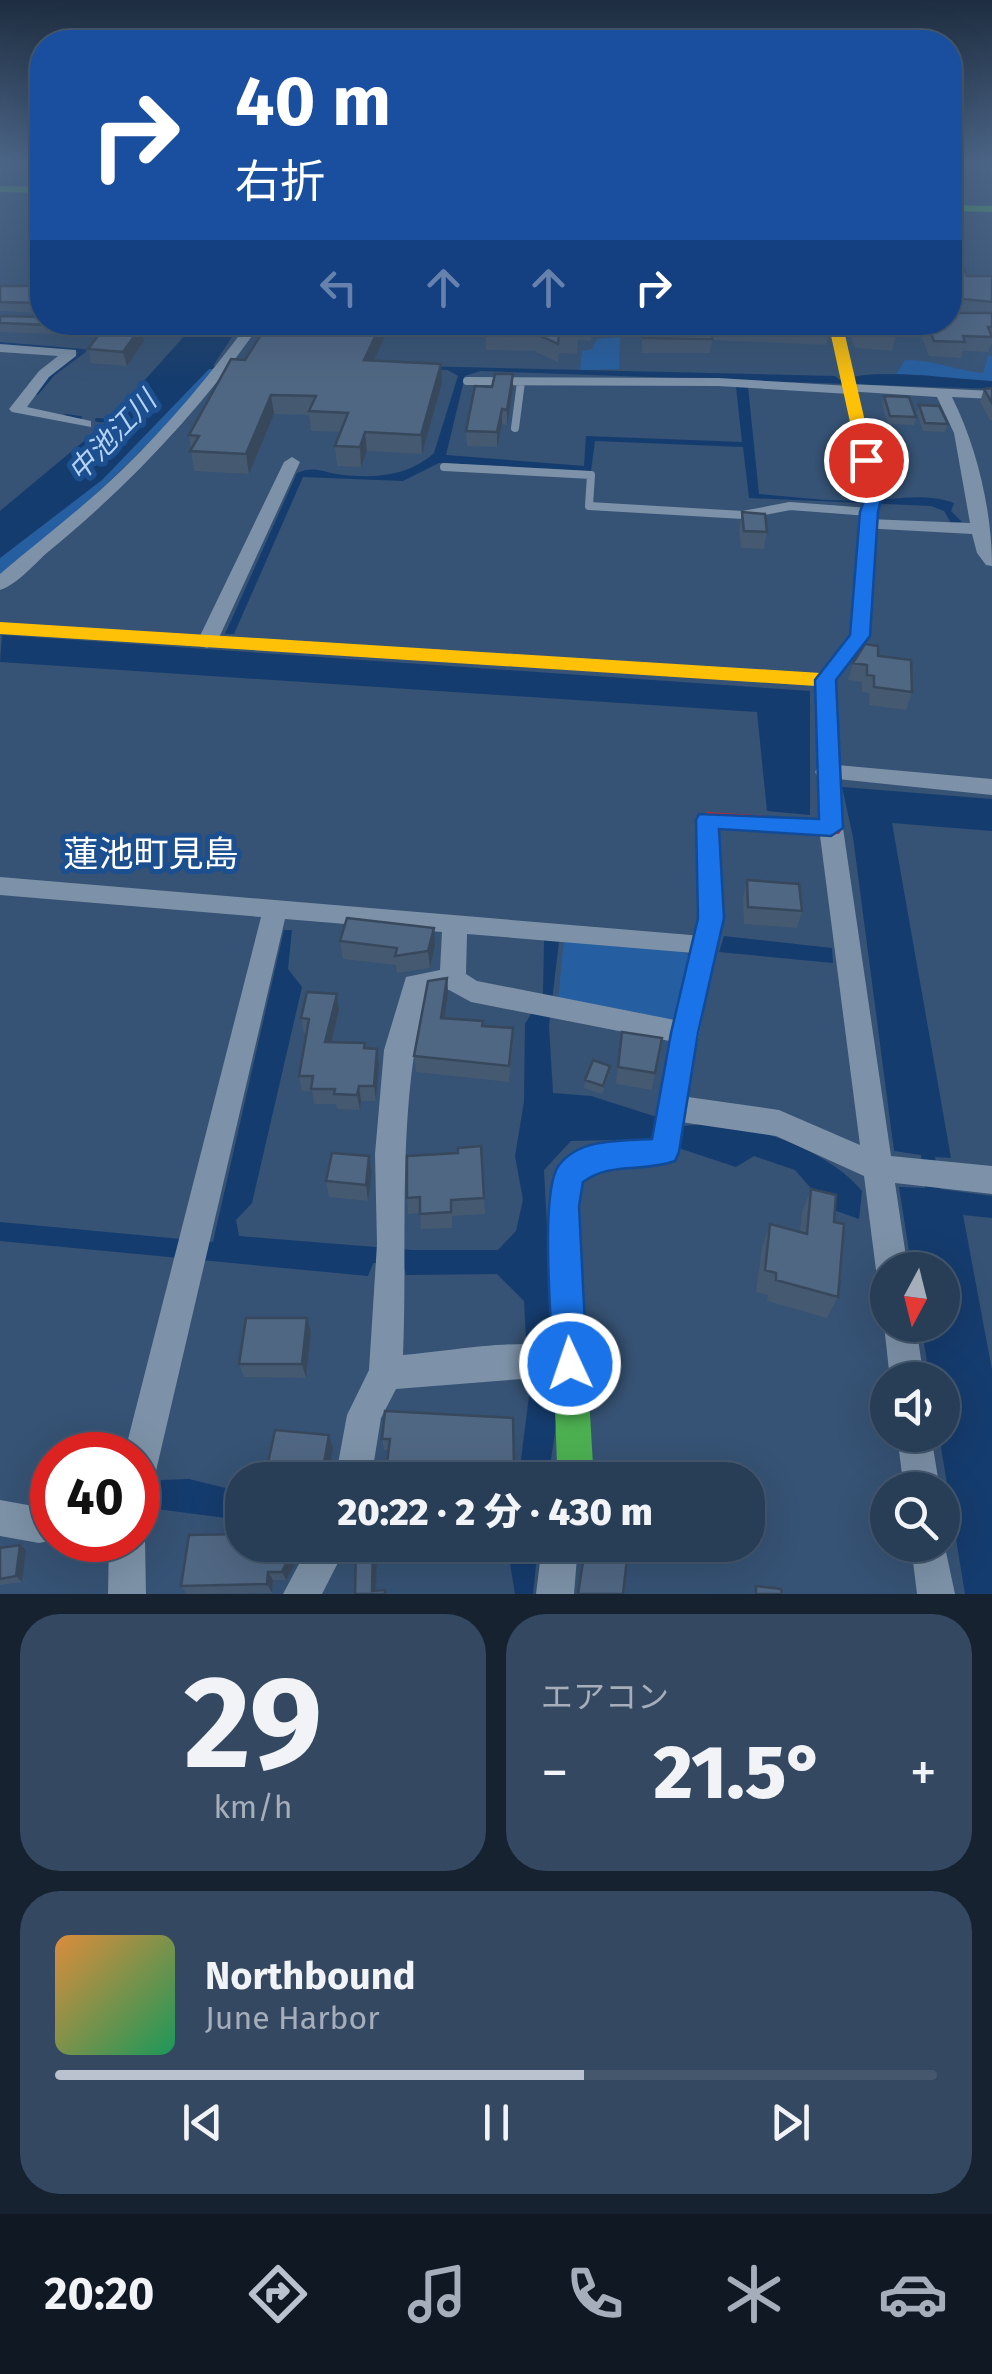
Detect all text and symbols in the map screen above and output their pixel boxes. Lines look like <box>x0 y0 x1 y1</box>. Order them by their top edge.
text: 40 m <box>235 60 391 144</box>
icon: right <box>70 70 200 200</box>
text: 右折 <box>235 155 325 209</box>
icon: left <box>311 260 366 315</box>
icon: ahead <box>416 260 471 315</box>
icon: ahead <box>521 260 576 315</box>
icon: right <box>626 260 681 315</box>
water label: 中池江川 <box>61 382 165 488</box>
pin <box>824 418 909 503</box>
icon: arrive <box>839 433 894 488</box>
district label: 蓮池町見島 <box>63 833 239 875</box>
north arrow <box>870 1252 960 1342</box>
map controls <box>870 1252 960 1562</box>
position arrow <box>518 1312 622 1416</box>
button: sound <box>870 1362 960 1452</box>
speed limit sign: 40 <box>30 1432 160 1562</box>
button: search <box>870 1472 960 1562</box>
text: 20:22 · 2 分 · 430 m <box>337 1489 653 1535</box>
text: 29 <box>184 1645 322 1801</box>
text: エアコン <box>541 1678 669 1716</box>
text: 21.5° <box>653 1728 825 1818</box>
text: − <box>541 1740 569 1806</box>
text: + <box>910 1740 937 1806</box>
text: km/h <box>213 1788 293 1826</box>
text: Northbound <box>205 1953 416 1999</box>
text: June Harbor <box>205 1999 380 2037</box>
icon: previous <box>175 2095 230 2150</box>
icon: pause <box>469 2095 524 2150</box>
icon: next <box>763 2095 818 2150</box>
icon: directions <box>243 2259 313 2329</box>
icon: music <box>402 2259 472 2329</box>
icon: phone <box>560 2259 630 2329</box>
icon: climate <box>719 2259 789 2329</box>
icon: car <box>878 2259 948 2329</box>
text: 20:20 <box>44 2267 154 2321</box>

